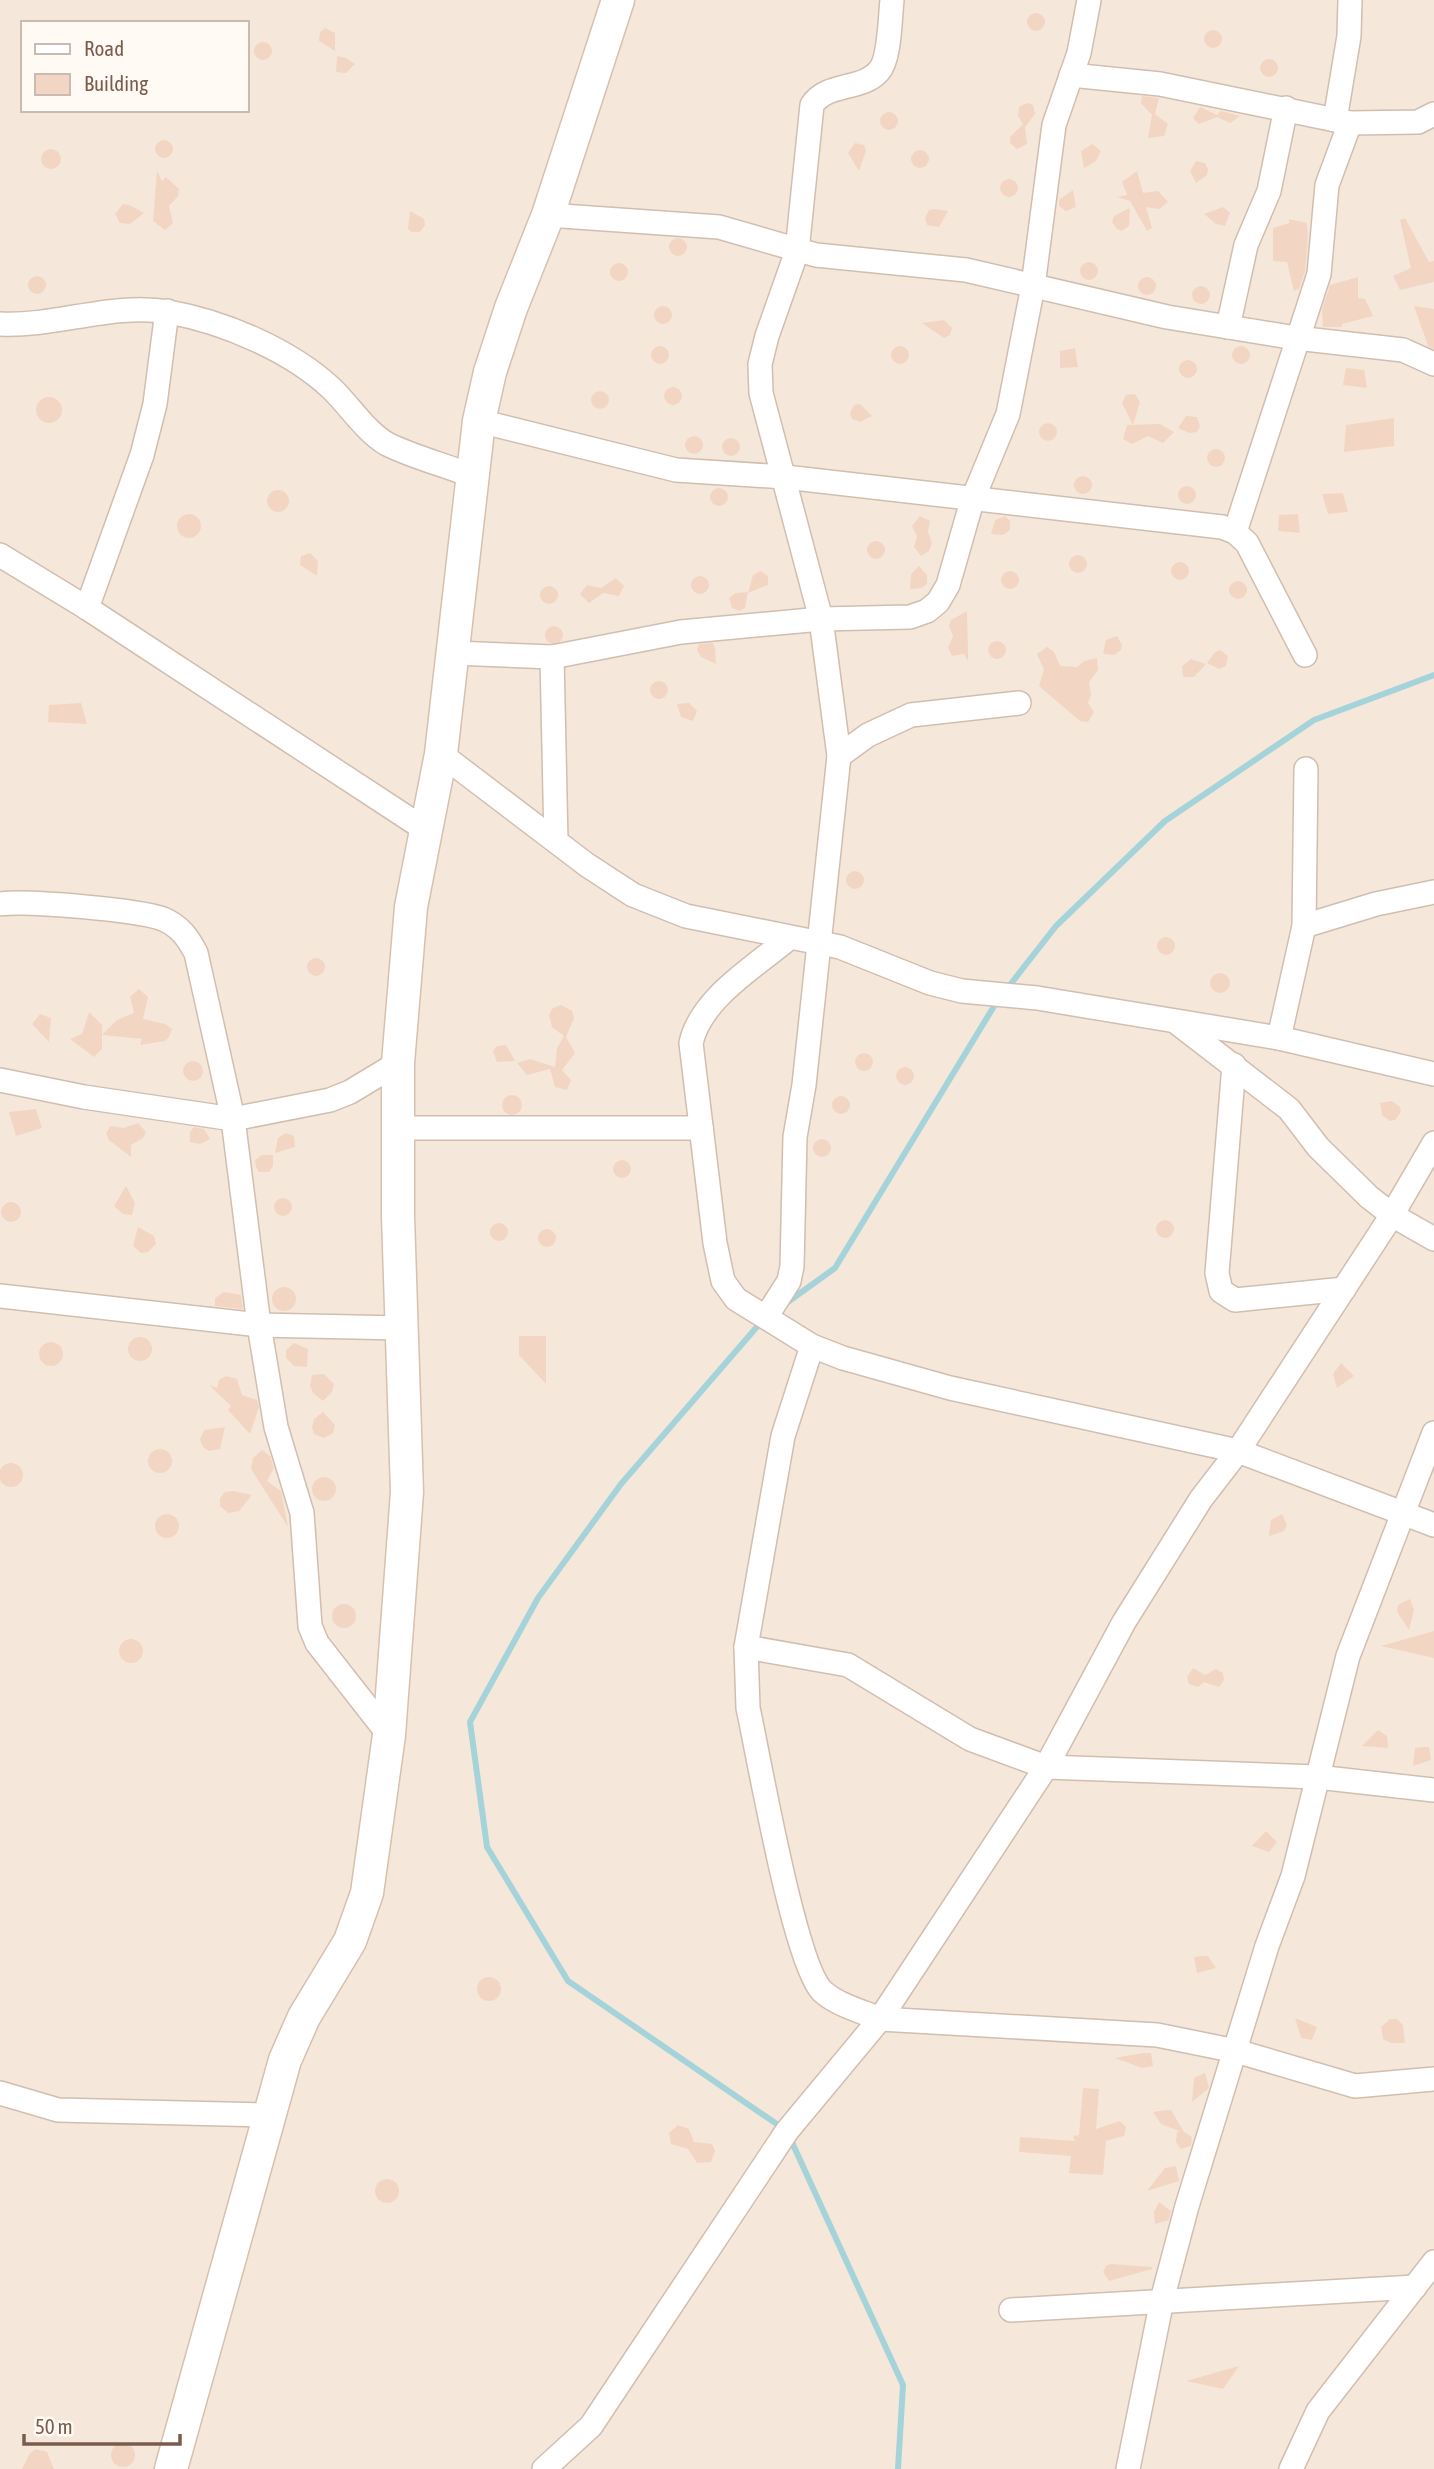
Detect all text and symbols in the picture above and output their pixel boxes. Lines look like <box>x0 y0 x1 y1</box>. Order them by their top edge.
legend <box>21 21 248 112</box>
text: Road <box>84 36 124 60</box>
text: Building <box>84 71 148 95</box>
scale bar <box>24 2402 180 2446</box>
text: 50 m <box>35 2414 73 2438</box>

